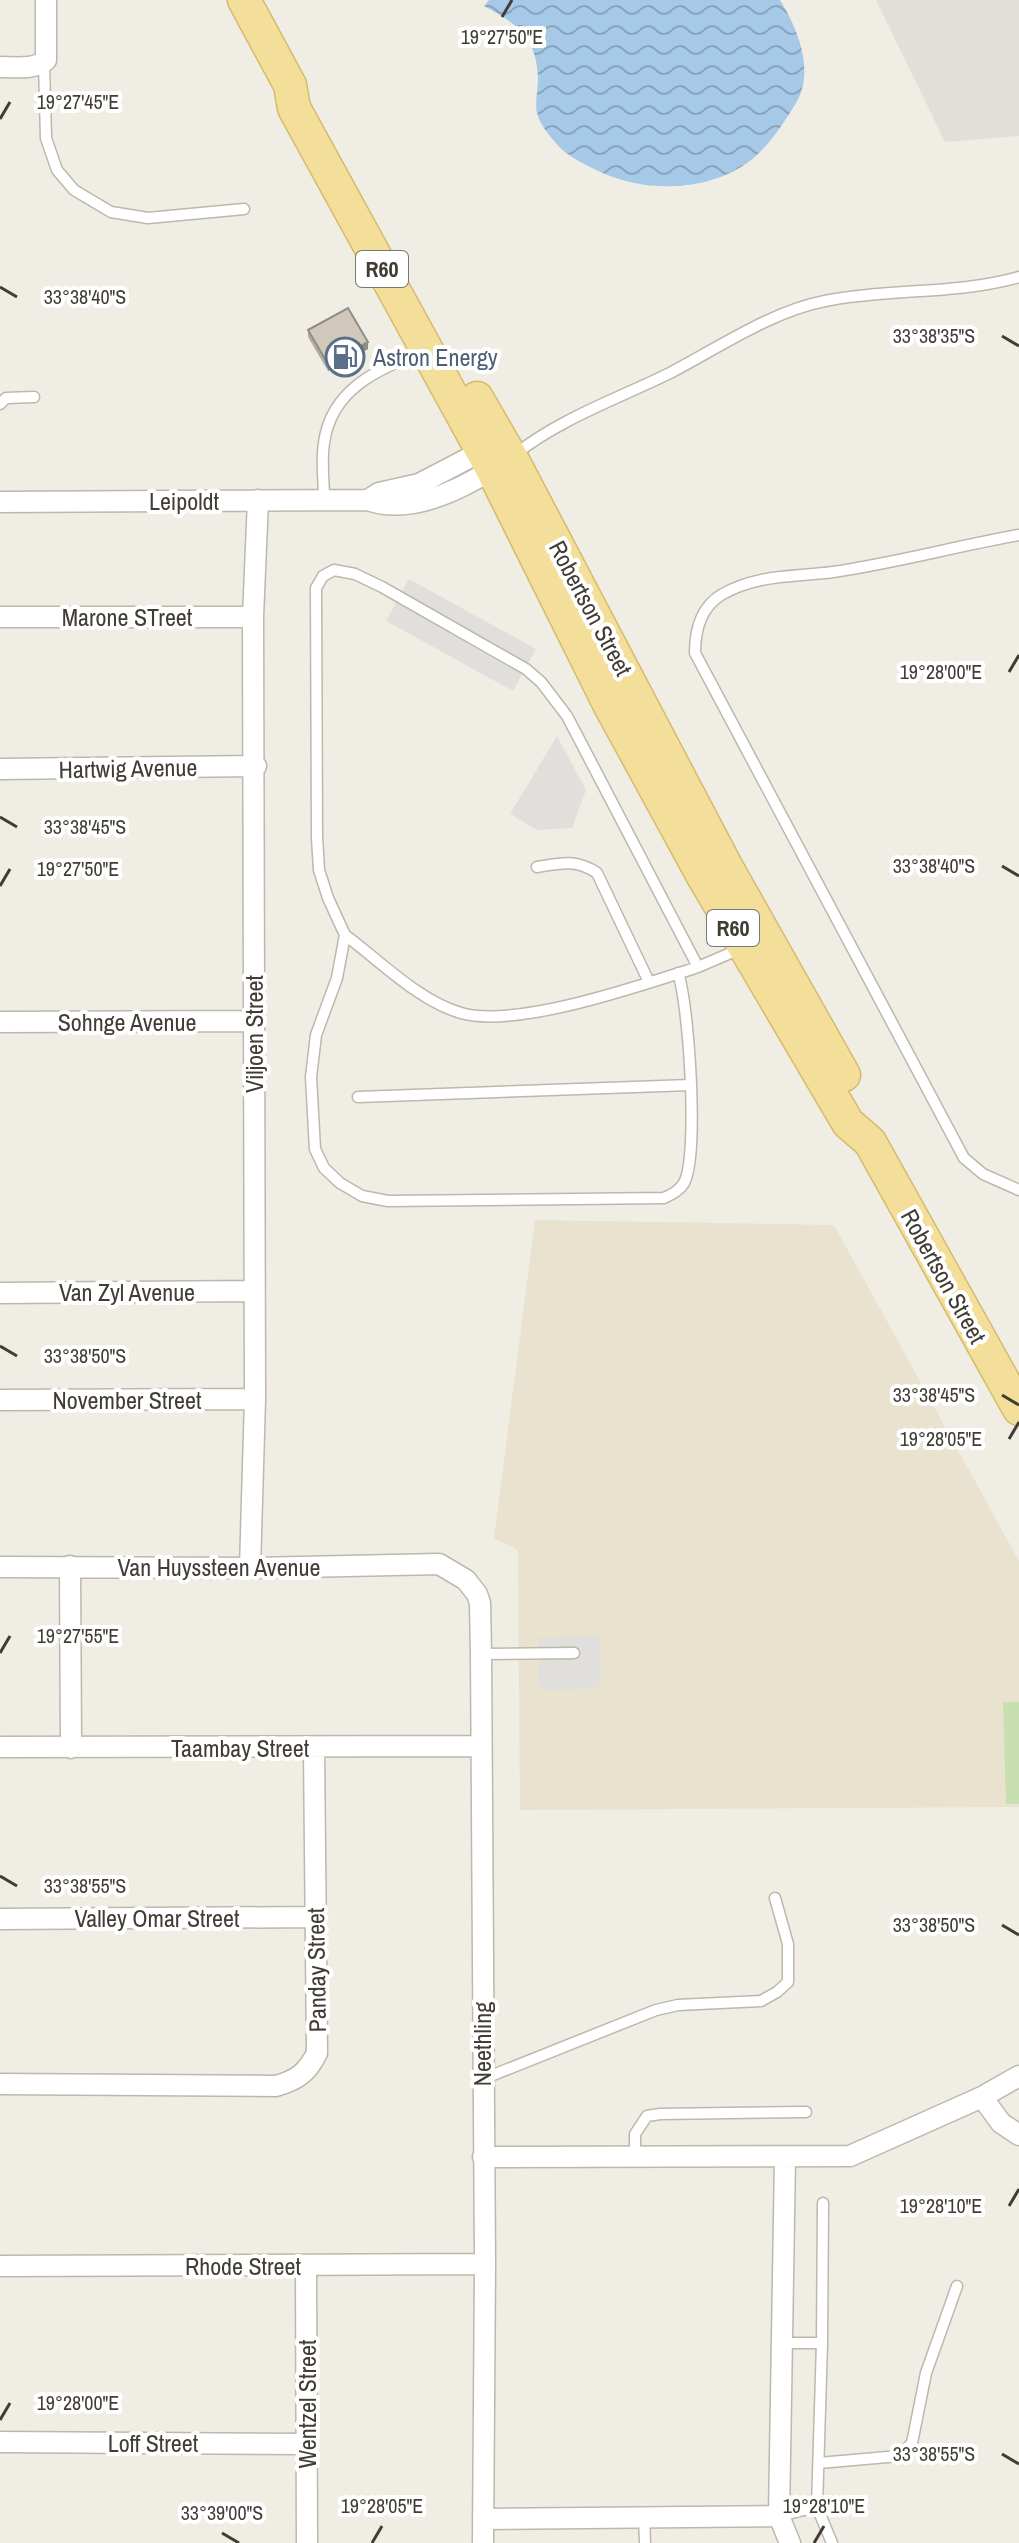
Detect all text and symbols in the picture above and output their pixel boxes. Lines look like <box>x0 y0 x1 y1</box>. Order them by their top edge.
text: 19°27'50"E <box>461 23 543 50</box>
text: 19°27'45"E <box>37 88 119 115</box>
road number: R60 <box>356 251 408 287</box>
text: 33°38'40"S <box>44 283 126 310</box>
text: 33°38'35"S <box>893 322 975 349</box>
fuel station icon: Astron Energy <box>324 336 366 378</box>
place label: Astron Energy <box>372 341 498 373</box>
street label: Leipoldt <box>149 485 220 517</box>
street label: Robertson Street <box>542 535 640 682</box>
street label: Marone STreet <box>62 601 193 633</box>
text: 19°28'00"E <box>900 658 982 685</box>
street label: Hartwig Avenue <box>58 751 198 785</box>
text: 33°38'45"S <box>44 813 126 840</box>
text: 33°38'40"S <box>893 852 975 879</box>
text: 19°27'50"E <box>37 855 119 882</box>
road number: R60 <box>707 910 759 946</box>
street label: Viljoen Street <box>238 975 270 1093</box>
street label: Sohnge Avenue <box>58 1006 196 1038</box>
street label: Robertson Street <box>894 1203 994 1349</box>
street label: Van Zyl Avenue <box>59 1276 195 1308</box>
text: 33°38'50"S <box>44 1342 126 1369</box>
text: 33°38'45"S <box>893 1381 975 1408</box>
street label: November Street <box>53 1384 202 1416</box>
text: 19°28'05"E <box>900 1425 982 1452</box>
street label: Van Huyssteen Avenue <box>118 1551 320 1583</box>
text: 19°27'55"E <box>37 1622 119 1649</box>
street label: Taambay Street <box>171 1732 310 1764</box>
text: 33°38'55"S <box>44 1872 126 1899</box>
street label: Valley Omar Street <box>75 1902 240 1934</box>
street label: Panday Street <box>299 1907 333 2033</box>
text: 33°38'50"S <box>893 1911 975 1938</box>
street label: Neethling <box>466 2002 498 2086</box>
text: 19°28'10"E <box>900 2192 982 2219</box>
street label: Rhode Street <box>185 2250 302 2282</box>
street label: Wentzel Street <box>291 2339 323 2468</box>
text: 19°28'00"E <box>37 2389 119 2416</box>
street label: Loff Street <box>108 2427 199 2459</box>
text: 33°38'55"S <box>893 2440 975 2467</box>
text: 19°28'05"E <box>341 2492 423 2519</box>
text: 19°28'10"E <box>783 2492 865 2519</box>
text: 33°39'00"S <box>181 2499 263 2526</box>

